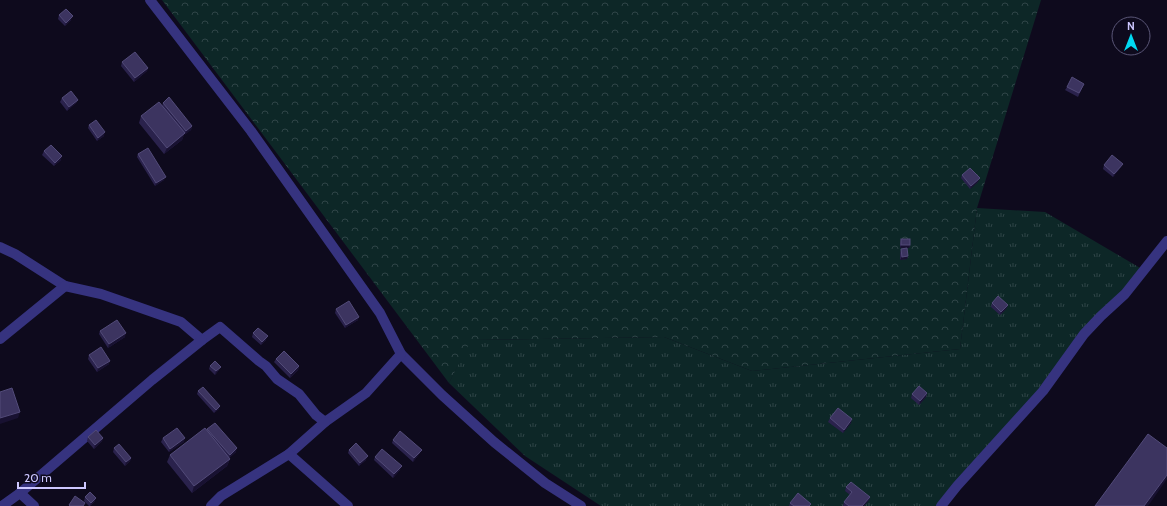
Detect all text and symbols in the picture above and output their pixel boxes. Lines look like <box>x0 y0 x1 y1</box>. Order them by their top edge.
north arrow <box>1111 16 1151 56</box>
text: N <box>1127 19 1135 33</box>
scale bar <box>18 464 85 490</box>
text: 20 m <box>24 470 52 485</box>

